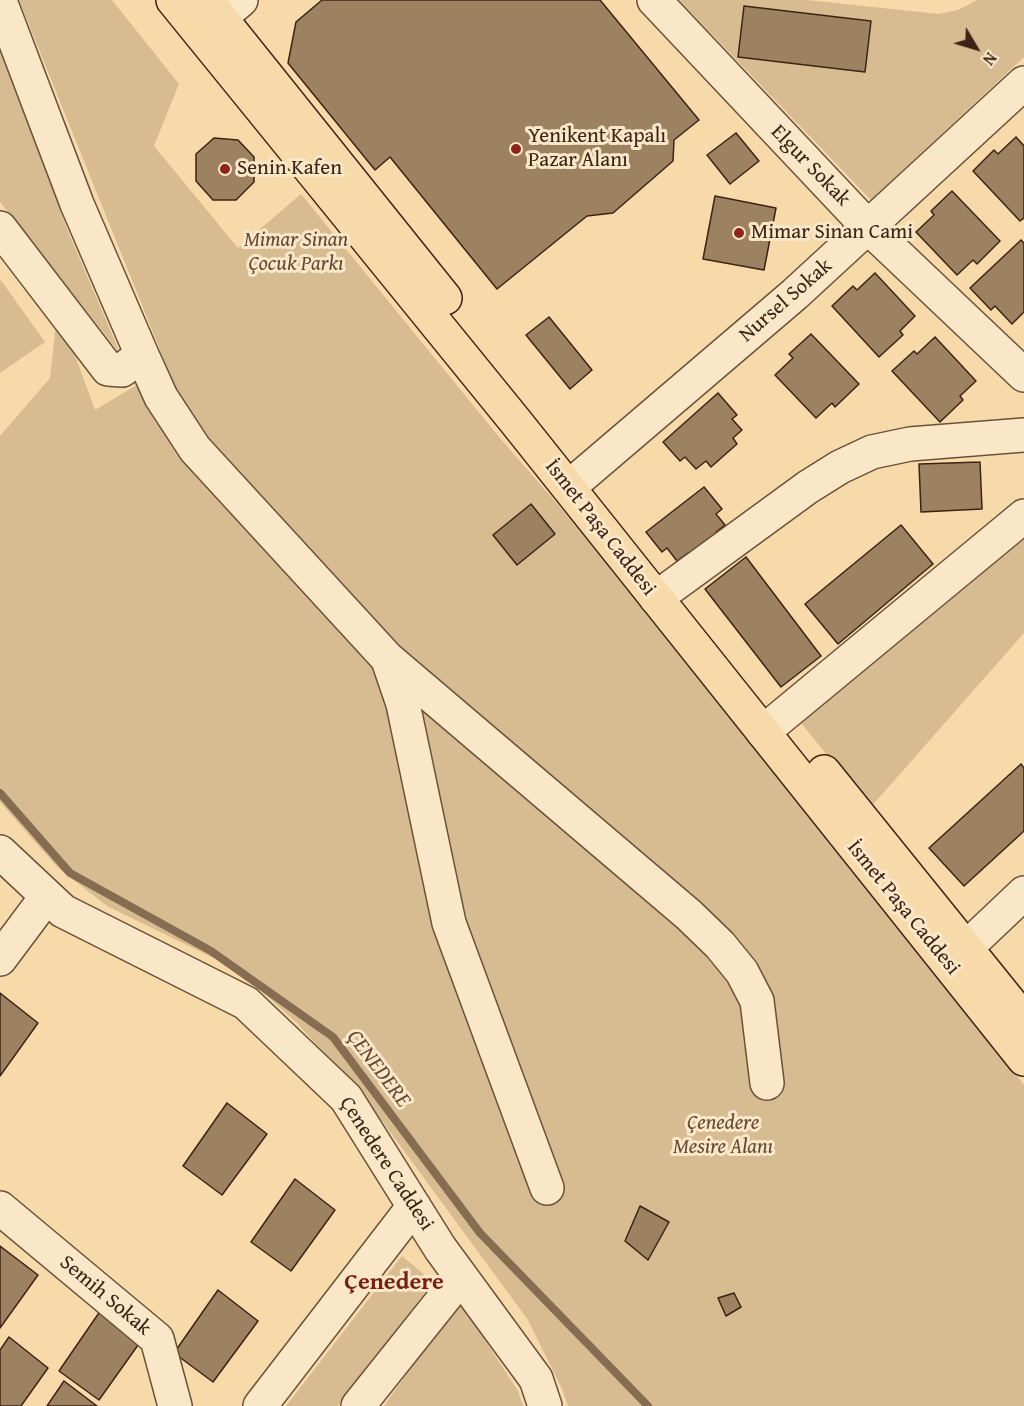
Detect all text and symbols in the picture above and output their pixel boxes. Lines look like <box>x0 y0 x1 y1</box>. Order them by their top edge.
north arrow <box>946 18 1006 78</box>
text: N <box>977 47 1003 71</box>
street label: Elgur Sokak <box>765 120 855 212</box>
place label: Yenikent Kapalı Pazar Alanı <box>528 124 666 174</box>
marker: Yenikent Kapalı Pazar Alanı <box>509 142 523 156</box>
place label: Senin Kafen <box>237 156 342 182</box>
marker: Senin Kafen <box>218 162 232 176</box>
place label: Mimar Sinan Cami <box>751 220 913 246</box>
marker: Mimar Sinan Cami <box>732 226 746 240</box>
park label: Mimar Sinan Çocuk Parkı <box>244 228 348 278</box>
street label: Nursel Sokak <box>734 254 838 348</box>
street label: İsmet Paşa Caddesi <box>539 455 661 601</box>
street label: İsmet Paşa Caddesi <box>841 836 965 980</box>
water label: ÇENEDERE <box>340 1025 416 1113</box>
street label: Çenedere Caddesi <box>333 1092 439 1236</box>
park label: Çenedere Mesire Alanı <box>673 1111 773 1161</box>
street label: Semih Sokak <box>54 1250 156 1342</box>
district label: Çenedere <box>344 1269 444 1297</box>

